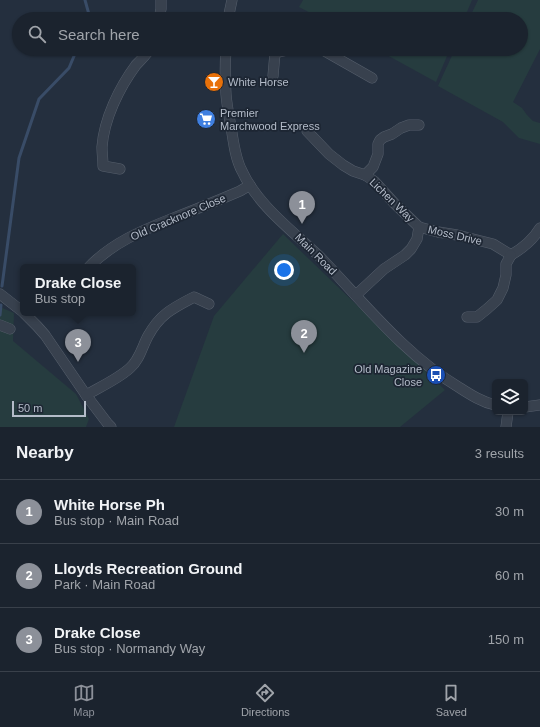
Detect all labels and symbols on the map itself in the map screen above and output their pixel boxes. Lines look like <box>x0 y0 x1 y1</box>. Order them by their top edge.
bar icon: White Horse <box>203 71 225 93</box>
place label: White Horse <box>228 76 289 88</box>
place label: Premier Marchwood Express <box>220 107 320 132</box>
supermarket icon: Premier Marchwood Express <box>195 108 217 130</box>
street label: Lichen Way <box>367 176 417 224</box>
pin: 1 <box>289 191 315 224</box>
street label: Old Cracknore Close <box>129 192 227 242</box>
street label: Moss Drive <box>427 223 483 247</box>
street label: Main Road <box>293 231 339 277</box>
your location <box>274 260 294 280</box>
pin: 2 <box>291 320 317 353</box>
pin: 3 <box>65 329 91 362</box>
place label: Old Magazine Close <box>354 363 422 388</box>
bus stop icon: Old Magazine Close <box>425 364 447 386</box>
scale bar <box>12 399 86 418</box>

